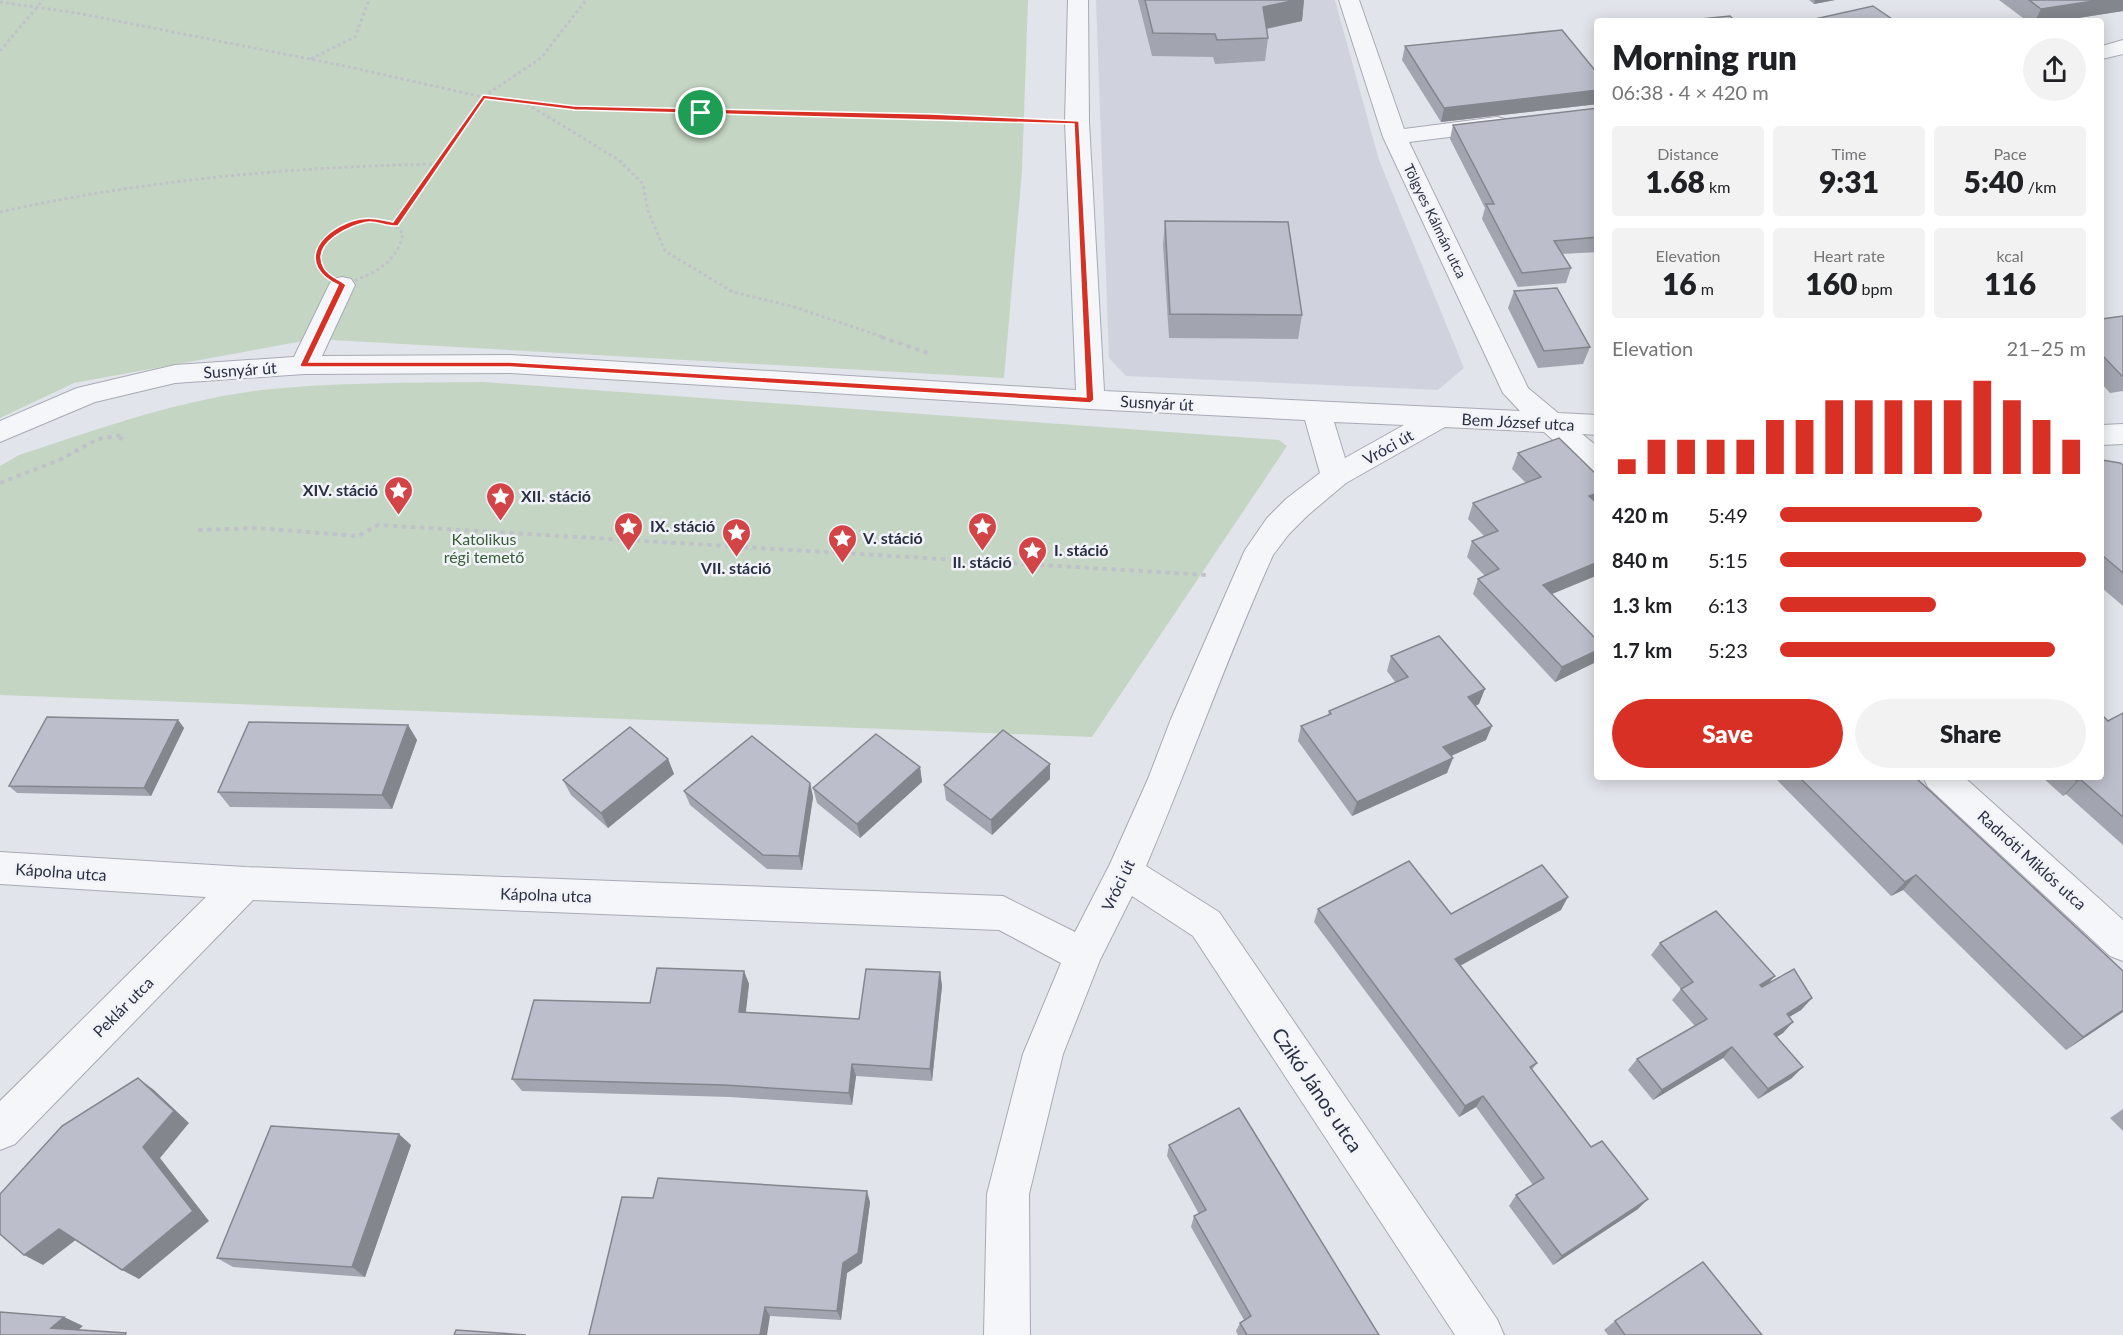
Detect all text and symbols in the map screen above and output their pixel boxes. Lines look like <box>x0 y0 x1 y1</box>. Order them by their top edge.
text: Morning run <box>1612 37 1797 77</box>
button: share <box>2023 38 2086 101</box>
text: 06:38 · 4 × 420 m <box>1612 80 1769 104</box>
pin <box>675 87 726 138</box>
icon: arrive <box>684 96 717 129</box>
text: Distance <box>1657 144 1719 163</box>
text: Time <box>1832 144 1866 163</box>
text: Pace <box>1993 144 2027 163</box>
street label: Tölgyes Kálmán utca <box>1400 161 1471 281</box>
text: 1.68 <box>1646 163 1705 199</box>
text: 9:31 <box>1819 163 1879 199</box>
text: 5:40 <box>1964 163 2024 199</box>
text: km <box>1705 177 1730 196</box>
text: /km <box>2024 177 2056 196</box>
text: Elevation <box>1656 246 1721 265</box>
text: Heart rate <box>1813 246 1885 265</box>
text: kcal <box>1996 246 2024 265</box>
text: 16 <box>1662 265 1697 301</box>
text: 160 <box>1805 265 1858 301</box>
text: 116 <box>1984 265 2036 301</box>
text: m <box>1697 279 1714 298</box>
text: bpm <box>1858 279 1893 298</box>
text: Elevation <box>1612 336 1693 360</box>
text: 21–25 m <box>2006 336 2086 360</box>
street label: Susnyár út <box>203 357 277 382</box>
street label: Susnyár út <box>1120 391 1194 414</box>
street label: Bem József utca <box>1461 409 1575 434</box>
street label: Vróci út <box>1359 425 1417 468</box>
place icon: XIV. stáció <box>383 474 415 516</box>
place label: XIV. stáció <box>303 480 378 499</box>
place icon: XII. stáció <box>484 480 516 522</box>
place label: XII. stáció <box>521 486 591 505</box>
text: 420 m <box>1612 503 1668 527</box>
text: 5:49 <box>1708 503 1748 527</box>
place icon: IX. stáció <box>613 510 645 552</box>
place icon: II. stáció <box>966 510 998 552</box>
place label: IX. stáció <box>650 516 715 535</box>
place icon: VII. stáció <box>720 516 752 558</box>
place icon: V. stáció <box>826 522 858 564</box>
place label: V. stáció <box>862 528 923 547</box>
park label: Katolikus régi temető <box>444 529 524 566</box>
place icon: I. stáció <box>1017 534 1049 576</box>
place label: I. stáció <box>1054 540 1109 559</box>
text: 840 m <box>1612 548 1668 572</box>
text: 5:15 <box>1708 548 1748 572</box>
place label: II. stáció <box>952 552 1012 571</box>
place label: VII. stáció <box>700 558 771 577</box>
text: 1.3 km <box>1612 593 1672 617</box>
text: 6:13 <box>1708 593 1748 617</box>
text: 1.7 km <box>1612 638 1672 662</box>
text: 5:23 <box>1708 638 1748 662</box>
button: Save <box>1612 699 1843 768</box>
button: Share <box>1855 699 2086 768</box>
street label: Radnóti Miklós utca <box>1974 806 2090 913</box>
street label: Vróci út <box>1097 856 1138 914</box>
street label: Kápolna utca <box>15 859 107 884</box>
street label: Kápolna utca <box>500 883 592 906</box>
street label: Peklár utca <box>89 973 157 1041</box>
street label: Czikó János utca <box>1267 1023 1368 1156</box>

